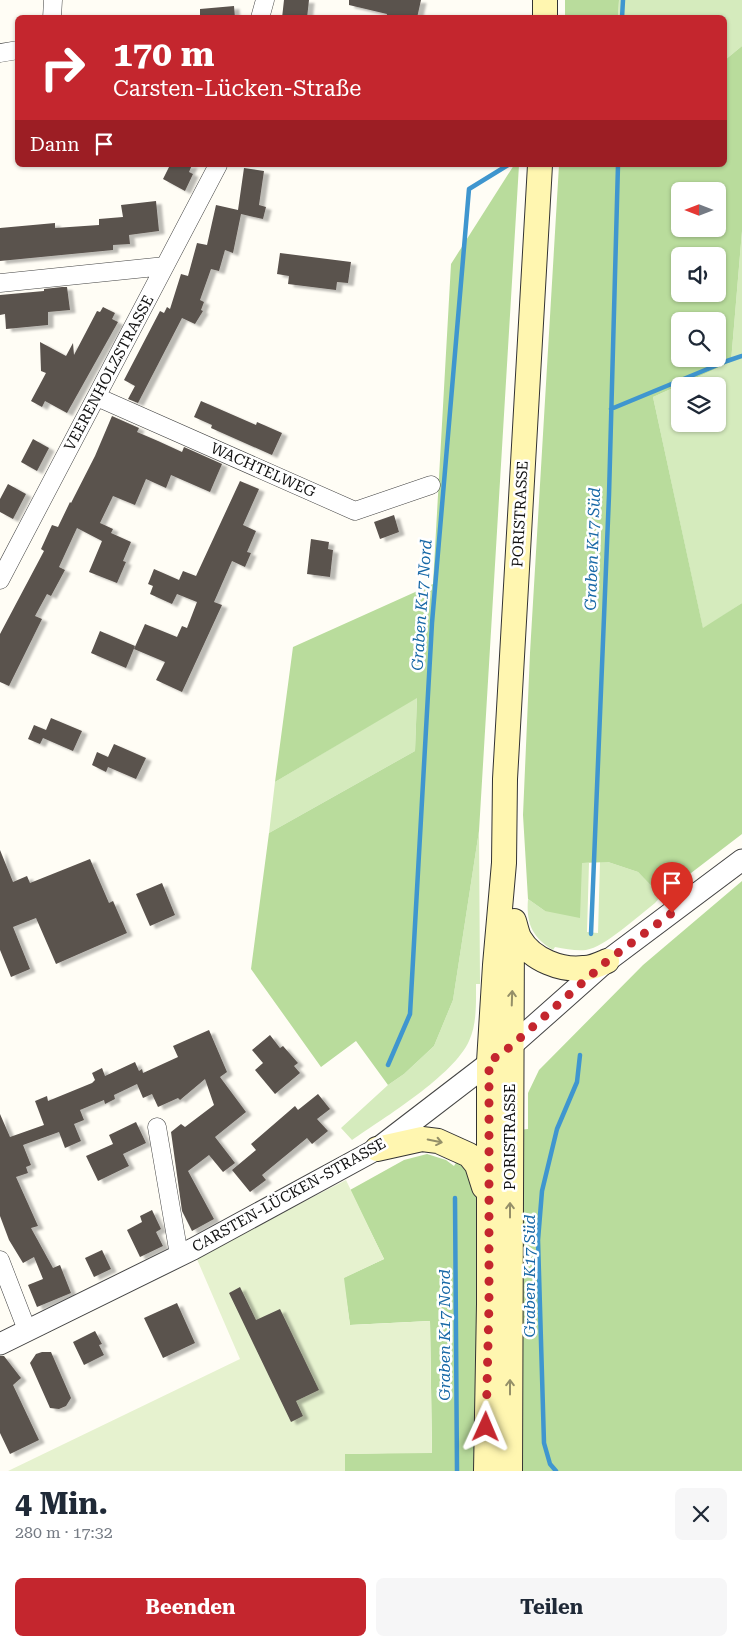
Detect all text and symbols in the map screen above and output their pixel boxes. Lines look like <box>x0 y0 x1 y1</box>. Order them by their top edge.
text: 170 m <box>113 34 214 75</box>
icon: right <box>30 35 95 100</box>
text: Carsten-Lücken-Straße <box>113 76 361 101</box>
icon: arrive <box>90 130 118 158</box>
text: Dann <box>30 133 80 156</box>
north arrow <box>671 182 726 238</box>
map controls <box>671 182 726 432</box>
button: sound <box>671 247 726 302</box>
street label: VEERENHOLZSTRASSE <box>60 292 158 454</box>
button: search <box>671 312 726 367</box>
button: layers <box>671 377 726 432</box>
street label: WACHTELWEG <box>208 439 319 501</box>
street label: PORISTRASSE <box>508 460 532 568</box>
water label: Graben K17 Süd <box>581 487 604 611</box>
water label: Graben K17 Nord <box>407 539 436 671</box>
pin <box>651 862 693 913</box>
icon: arrive <box>658 869 686 897</box>
one-way arrow <box>507 990 517 1006</box>
street label: PORISTRASSE <box>501 1084 519 1190</box>
street label: CARSTEN-LÜCKEN-STRASSE <box>189 1134 389 1256</box>
one-way arrow <box>426 1137 442 1146</box>
one-way arrow <box>505 1203 515 1219</box>
water label: Graben K17 Süd <box>520 1214 539 1338</box>
water label: Graben K17 Nord <box>435 1269 454 1401</box>
one-way arrow <box>505 1380 515 1396</box>
position arrow <box>459 1400 511 1452</box>
text: 4 Min. <box>15 1486 108 1521</box>
button: close <box>675 1488 727 1540</box>
text: 280 m · 17:32 <box>15 1523 113 1542</box>
button: Beenden <box>15 1578 366 1636</box>
button: Teilen <box>376 1578 727 1636</box>

